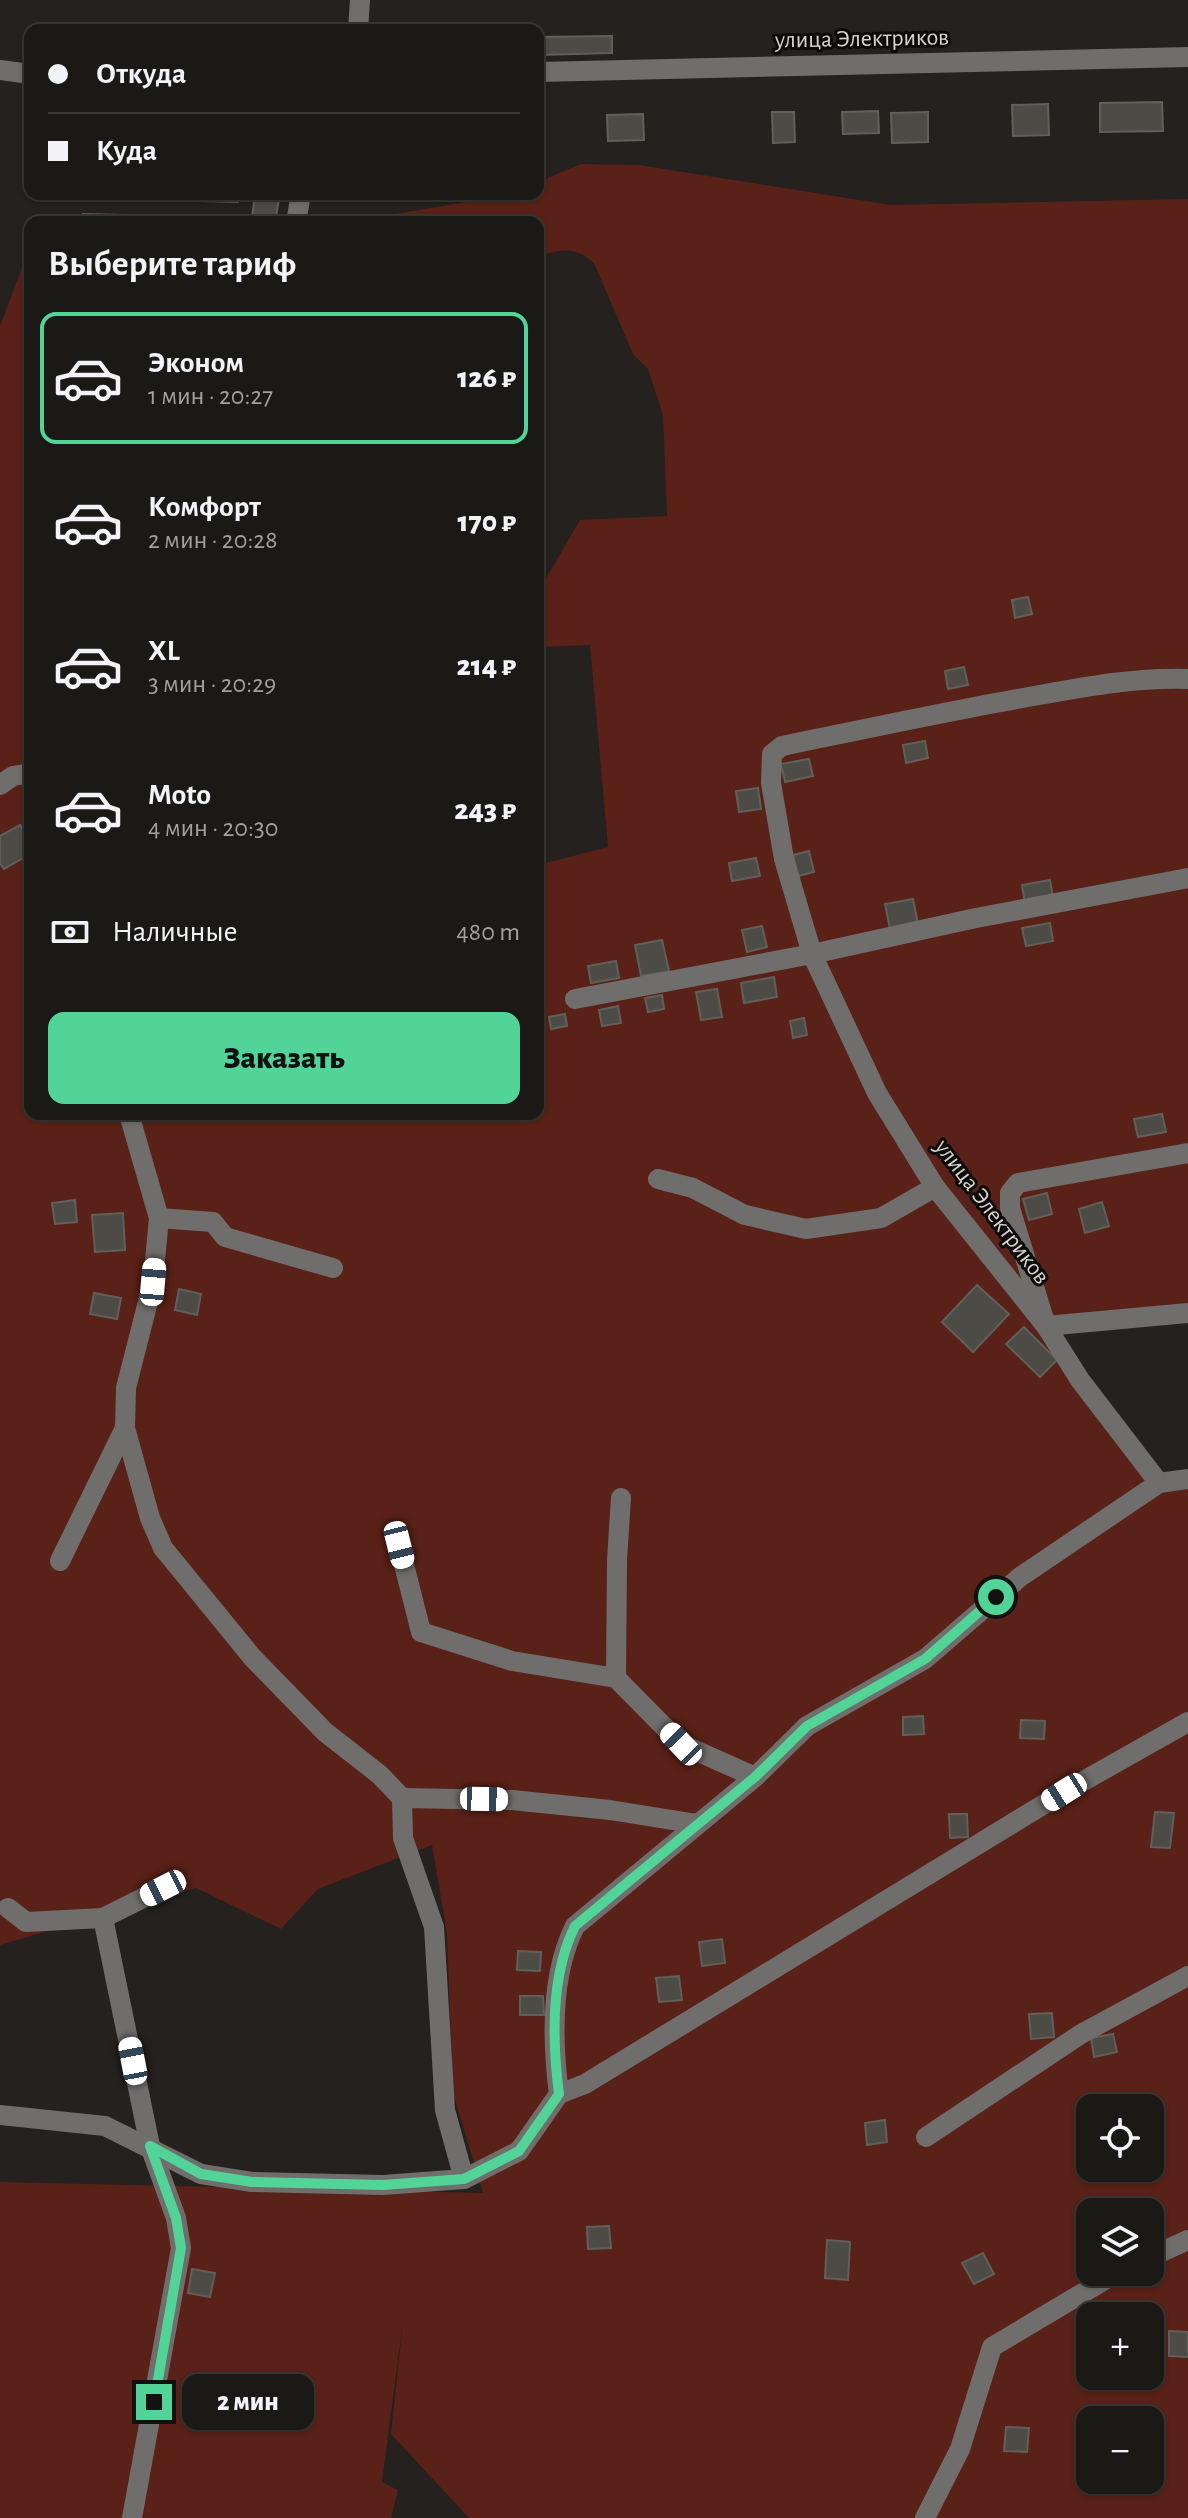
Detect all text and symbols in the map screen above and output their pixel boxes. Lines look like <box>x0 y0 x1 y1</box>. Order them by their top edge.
street label: улица Электриков <box>774 25 949 53</box>
text: Откуда <box>96 59 186 89</box>
text: Куда <box>96 136 157 166</box>
text: Выберите тариф <box>48 246 296 282</box>
icon: car <box>52 342 124 414</box>
text: Эконом <box>148 348 244 378</box>
text: 126 ₽ <box>457 363 516 393</box>
text: 1 мин · 20:27 <box>148 383 273 409</box>
icon: car <box>52 486 124 558</box>
text: Комфорт <box>148 492 261 522</box>
text: 170 ₽ <box>457 507 516 537</box>
text: 2 мин · 20:28 <box>148 527 278 553</box>
icon: car <box>52 630 124 702</box>
text: XL <box>148 636 180 666</box>
text: 214 ₽ <box>456 651 516 681</box>
text: 3 мин · 20:29 <box>148 671 276 697</box>
icon: car <box>52 774 124 846</box>
text: Moto <box>148 780 211 810</box>
text: 243 ₽ <box>454 795 516 825</box>
text: 4 мин · 20:30 <box>148 815 278 841</box>
icon: cash <box>48 910 92 954</box>
text: Наличные <box>112 917 238 947</box>
text: 480 m <box>456 919 520 945</box>
button: Заказать <box>48 1012 520 1104</box>
street label: улица Электриков <box>929 1134 1054 1289</box>
car <box>139 1257 167 1307</box>
car <box>382 1519 416 1571</box>
route start <box>978 1579 1014 1615</box>
car <box>656 1718 706 1770</box>
car <box>1037 1769 1091 1815</box>
car <box>460 1787 508 1811</box>
car <box>136 1866 190 1910</box>
car <box>117 2035 149 2087</box>
map controls <box>1076 2094 1164 2494</box>
button: locate <box>1076 2094 1164 2182</box>
button: layers <box>1076 2198 1164 2286</box>
button: + <box>1076 2302 1164 2390</box>
callout: 2 мин <box>182 2374 314 2430</box>
route end <box>136 2384 172 2420</box>
text: 2 мин <box>217 2389 279 2415</box>
button: − <box>1076 2406 1164 2494</box>

